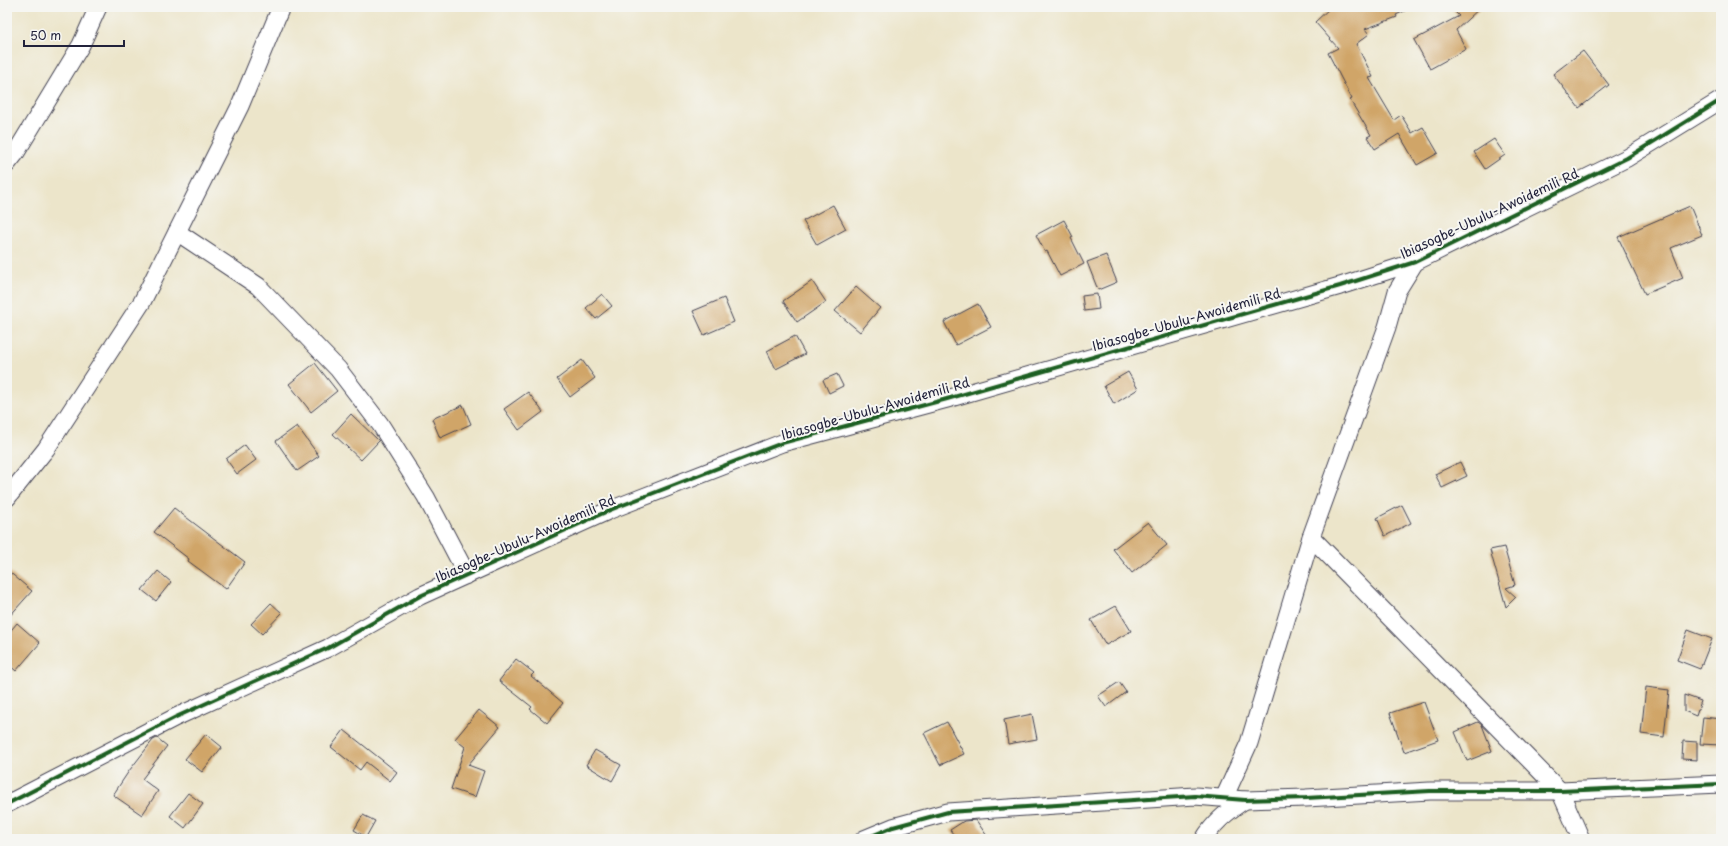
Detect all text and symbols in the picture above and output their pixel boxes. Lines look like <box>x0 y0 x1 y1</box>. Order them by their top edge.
scale bar <box>24 22 124 48</box>
text: 50 m <box>30 26 61 44</box>
street label: Ibiasogbe-Ubulu-Awoidemili Rd <box>1397 163 1581 263</box>
street label: Ibiasogbe-Ubulu-Awoidemili Rd <box>1090 283 1282 355</box>
street label: Ibiasogbe-Ubulu-Awoidemili Rd <box>779 372 971 444</box>
street label: Ibiasogbe-Ubulu-Awoidemili Rd <box>432 490 618 586</box>

